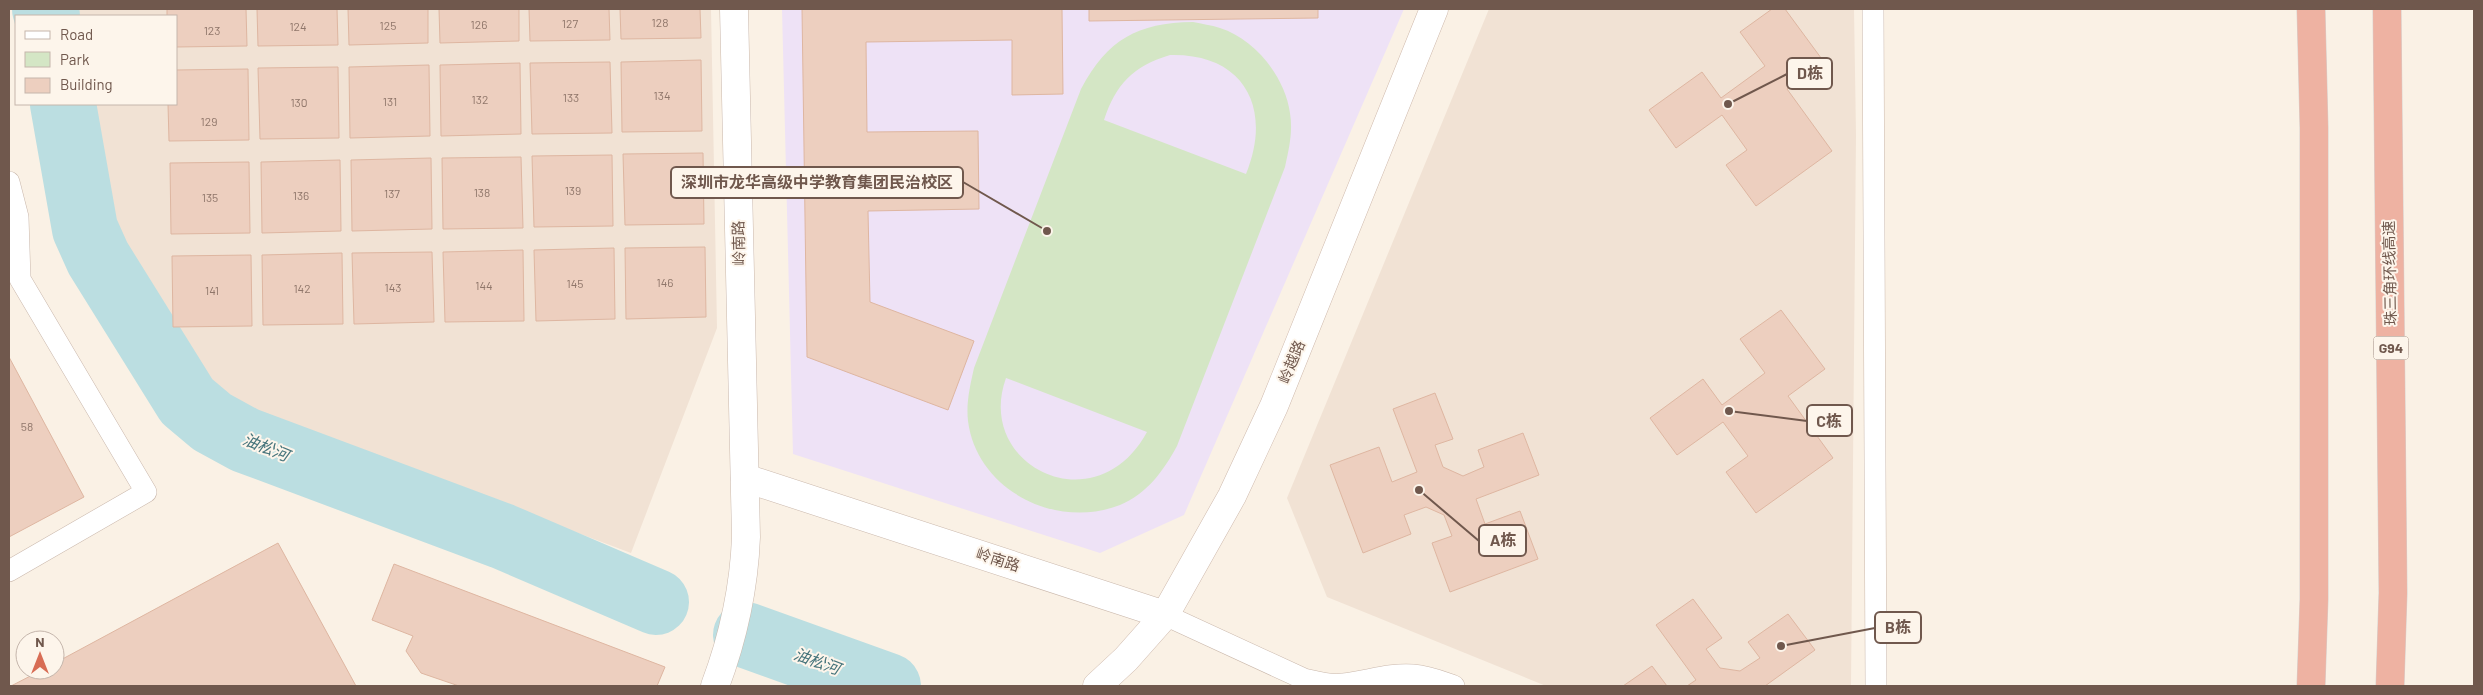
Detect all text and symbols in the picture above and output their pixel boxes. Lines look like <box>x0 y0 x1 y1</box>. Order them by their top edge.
legend <box>15 15 178 105</box>
house number: 128 <box>652 15 668 29</box>
house number: 127 <box>562 16 578 30</box>
house number: 126 <box>471 17 487 31</box>
house number: 125 <box>380 18 396 32</box>
house number: 124 <box>289 19 307 33</box>
house number: 123 <box>204 23 220 37</box>
text: Road <box>60 25 93 43</box>
text: Park <box>60 50 90 68</box>
callout: D栋 <box>1787 58 1832 89</box>
text: D栋 <box>1797 63 1823 82</box>
text: Building <box>60 75 113 93</box>
house number: 134 <box>654 88 671 102</box>
house number: 133 <box>563 90 579 104</box>
house number: 132 <box>472 92 488 106</box>
house number: 131 <box>383 94 397 108</box>
house number: 130 <box>290 95 308 109</box>
house number: 129 <box>201 114 217 128</box>
callout: 深圳市龙华高级中学教育集团民治校区 <box>671 167 963 198</box>
text: 深圳市龙华高级中学教育集团民治校区 <box>681 172 953 191</box>
house number: 139 <box>565 183 581 197</box>
house number: 138 <box>474 185 490 199</box>
house number: 137 <box>384 186 400 200</box>
house number: 136 <box>293 188 309 202</box>
house number: 135 <box>202 190 218 204</box>
street label: 岭南路 <box>729 220 747 266</box>
street label: 珠三角环线高速 <box>2379 220 2399 326</box>
house number: 146 <box>657 275 674 289</box>
house number: 145 <box>567 276 583 290</box>
house number: 144 <box>475 278 493 292</box>
house number: 143 <box>385 280 402 294</box>
house number: 142 <box>293 281 311 295</box>
house number: 141 <box>205 283 219 297</box>
road number: G94 <box>2374 336 2408 359</box>
street label: 岭越路 <box>1274 337 1308 386</box>
callout: C栋 <box>1807 405 1852 436</box>
text: C栋 <box>1816 411 1842 430</box>
house number: 58 <box>21 419 33 433</box>
water label: 油松河 <box>240 429 295 465</box>
callout: A栋 <box>1479 525 1526 556</box>
text: A栋 <box>1490 530 1516 549</box>
street label: 岭南路 <box>974 544 1022 575</box>
callout: B栋 <box>1875 612 1921 643</box>
text: B栋 <box>1885 617 1911 636</box>
north arrow <box>15 630 65 680</box>
text: N <box>35 633 45 650</box>
water label: 油松河 <box>791 643 846 679</box>

